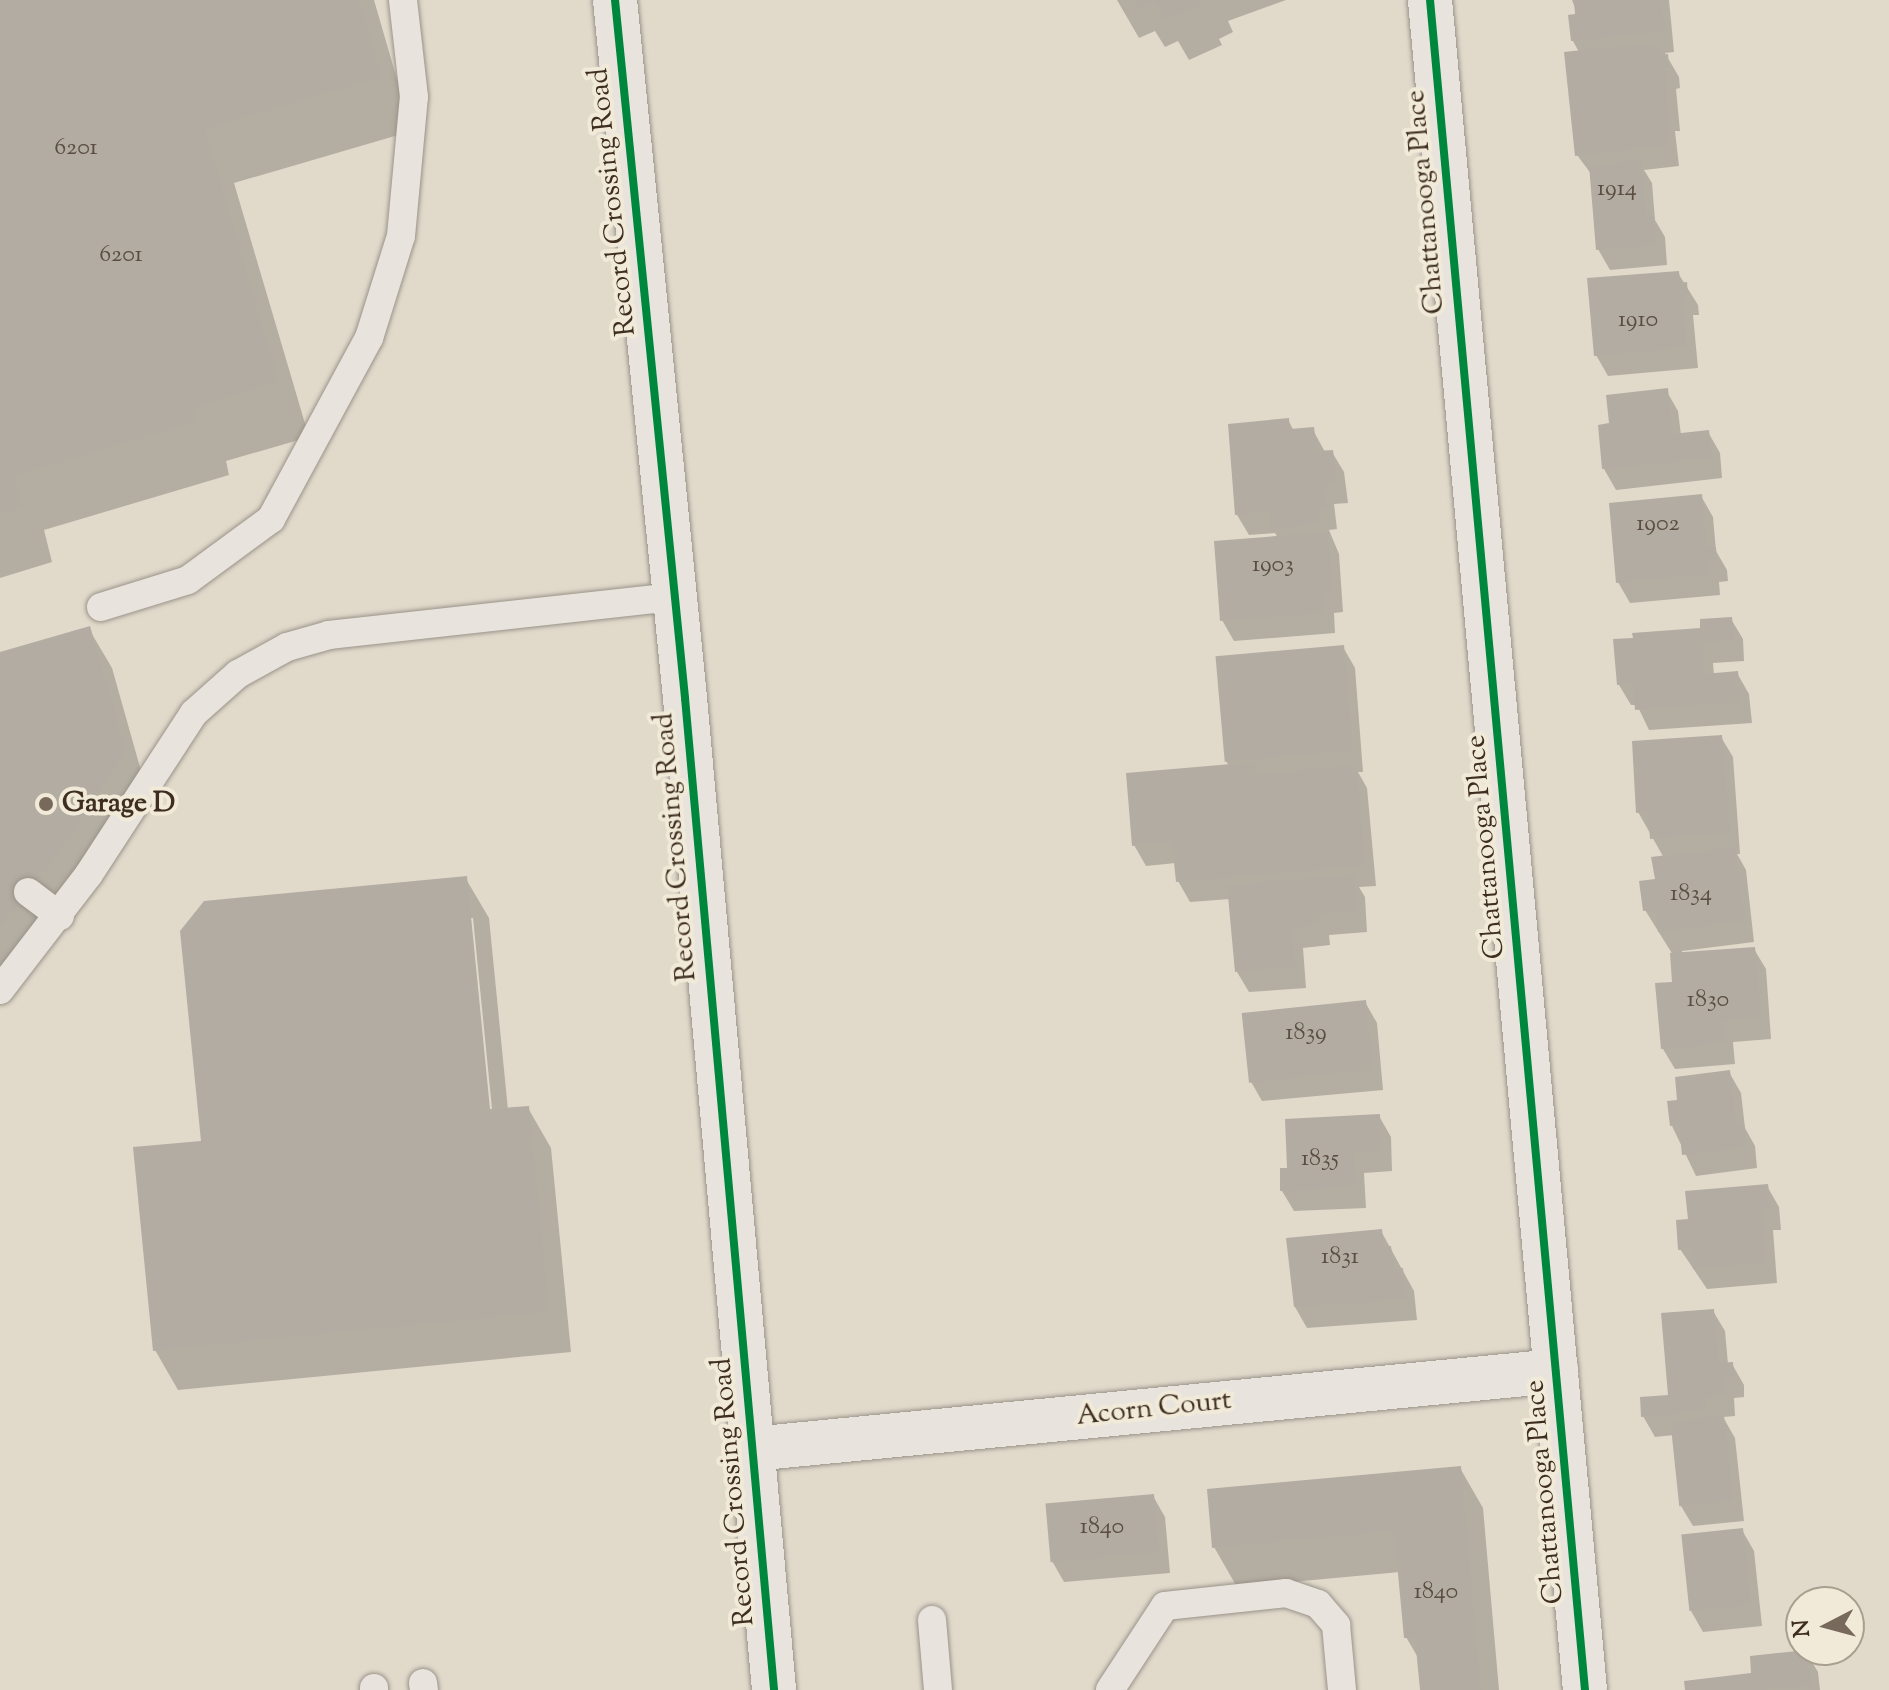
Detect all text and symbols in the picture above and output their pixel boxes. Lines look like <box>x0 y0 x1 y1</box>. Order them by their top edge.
street label: Record Crossing Road <box>582 66 644 338</box>
street label: Chattanooga Place <box>1399 88 1453 316</box>
house number: 6201 <box>54 135 98 163</box>
house number: 1914 <box>1597 176 1637 204</box>
house number: 6201 <box>99 242 143 270</box>
house number: 1910 <box>1618 307 1658 335</box>
house number: 1902 <box>1636 511 1680 539</box>
house number: 1903 <box>1252 552 1294 580</box>
street label: Record Crossing Road <box>648 711 704 983</box>
street label: Chattanooga Place <box>1459 733 1513 961</box>
place label: Garage D <box>62 787 175 821</box>
marker: Garage D <box>37 795 55 813</box>
house number: 1834 <box>1670 881 1712 909</box>
house number: 1830 <box>1687 987 1729 1015</box>
house number: 1839 <box>1285 1020 1327 1048</box>
house number: 1835 <box>1301 1146 1339 1174</box>
house number: 1831 <box>1321 1244 1359 1272</box>
street label: Record Crossing Road <box>706 1356 762 1628</box>
street label: Chattanooga Place <box>1518 1378 1572 1606</box>
street label: Acorn Court <box>1075 1384 1233 1434</box>
house number: 1840 <box>1080 1514 1124 1542</box>
house number: 1840 <box>1414 1579 1458 1607</box>
north arrow <box>1785 1586 1865 1666</box>
text: N <box>1786 1618 1820 1639</box>

